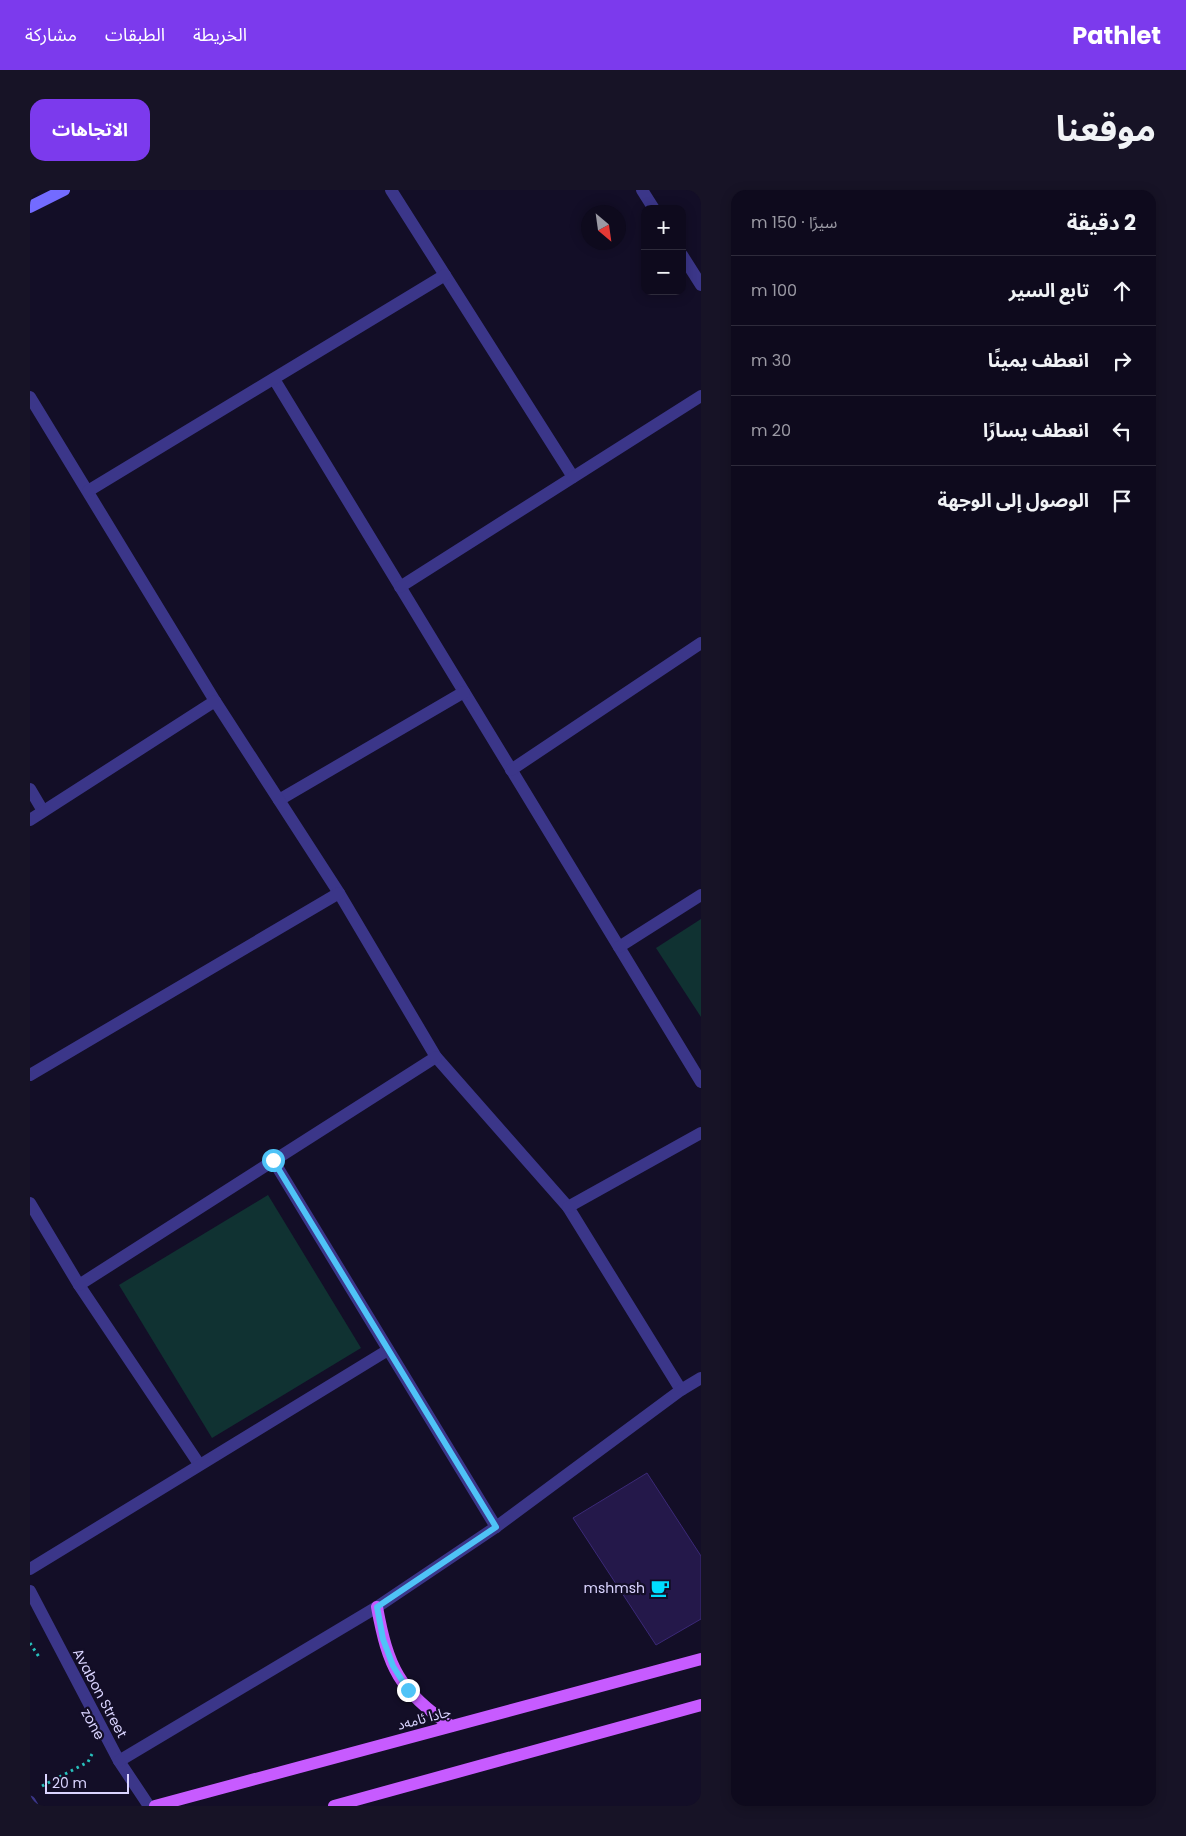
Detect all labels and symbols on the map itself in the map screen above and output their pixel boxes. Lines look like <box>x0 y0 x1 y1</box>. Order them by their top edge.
north arrow <box>581 205 626 250</box>
route start <box>262 1149 285 1172</box>
cafe icon: mshmsh <box>649 1577 671 1599</box>
place label: mshmsh <box>584 1578 645 1598</box>
street label: Avabon Street <box>68 1645 132 1741</box>
route end <box>397 1679 420 1702</box>
street label: جادا ئامەد <box>395 1701 453 1735</box>
street label: zone <box>76 1705 110 1744</box>
scale bar <box>45 1771 129 1794</box>

